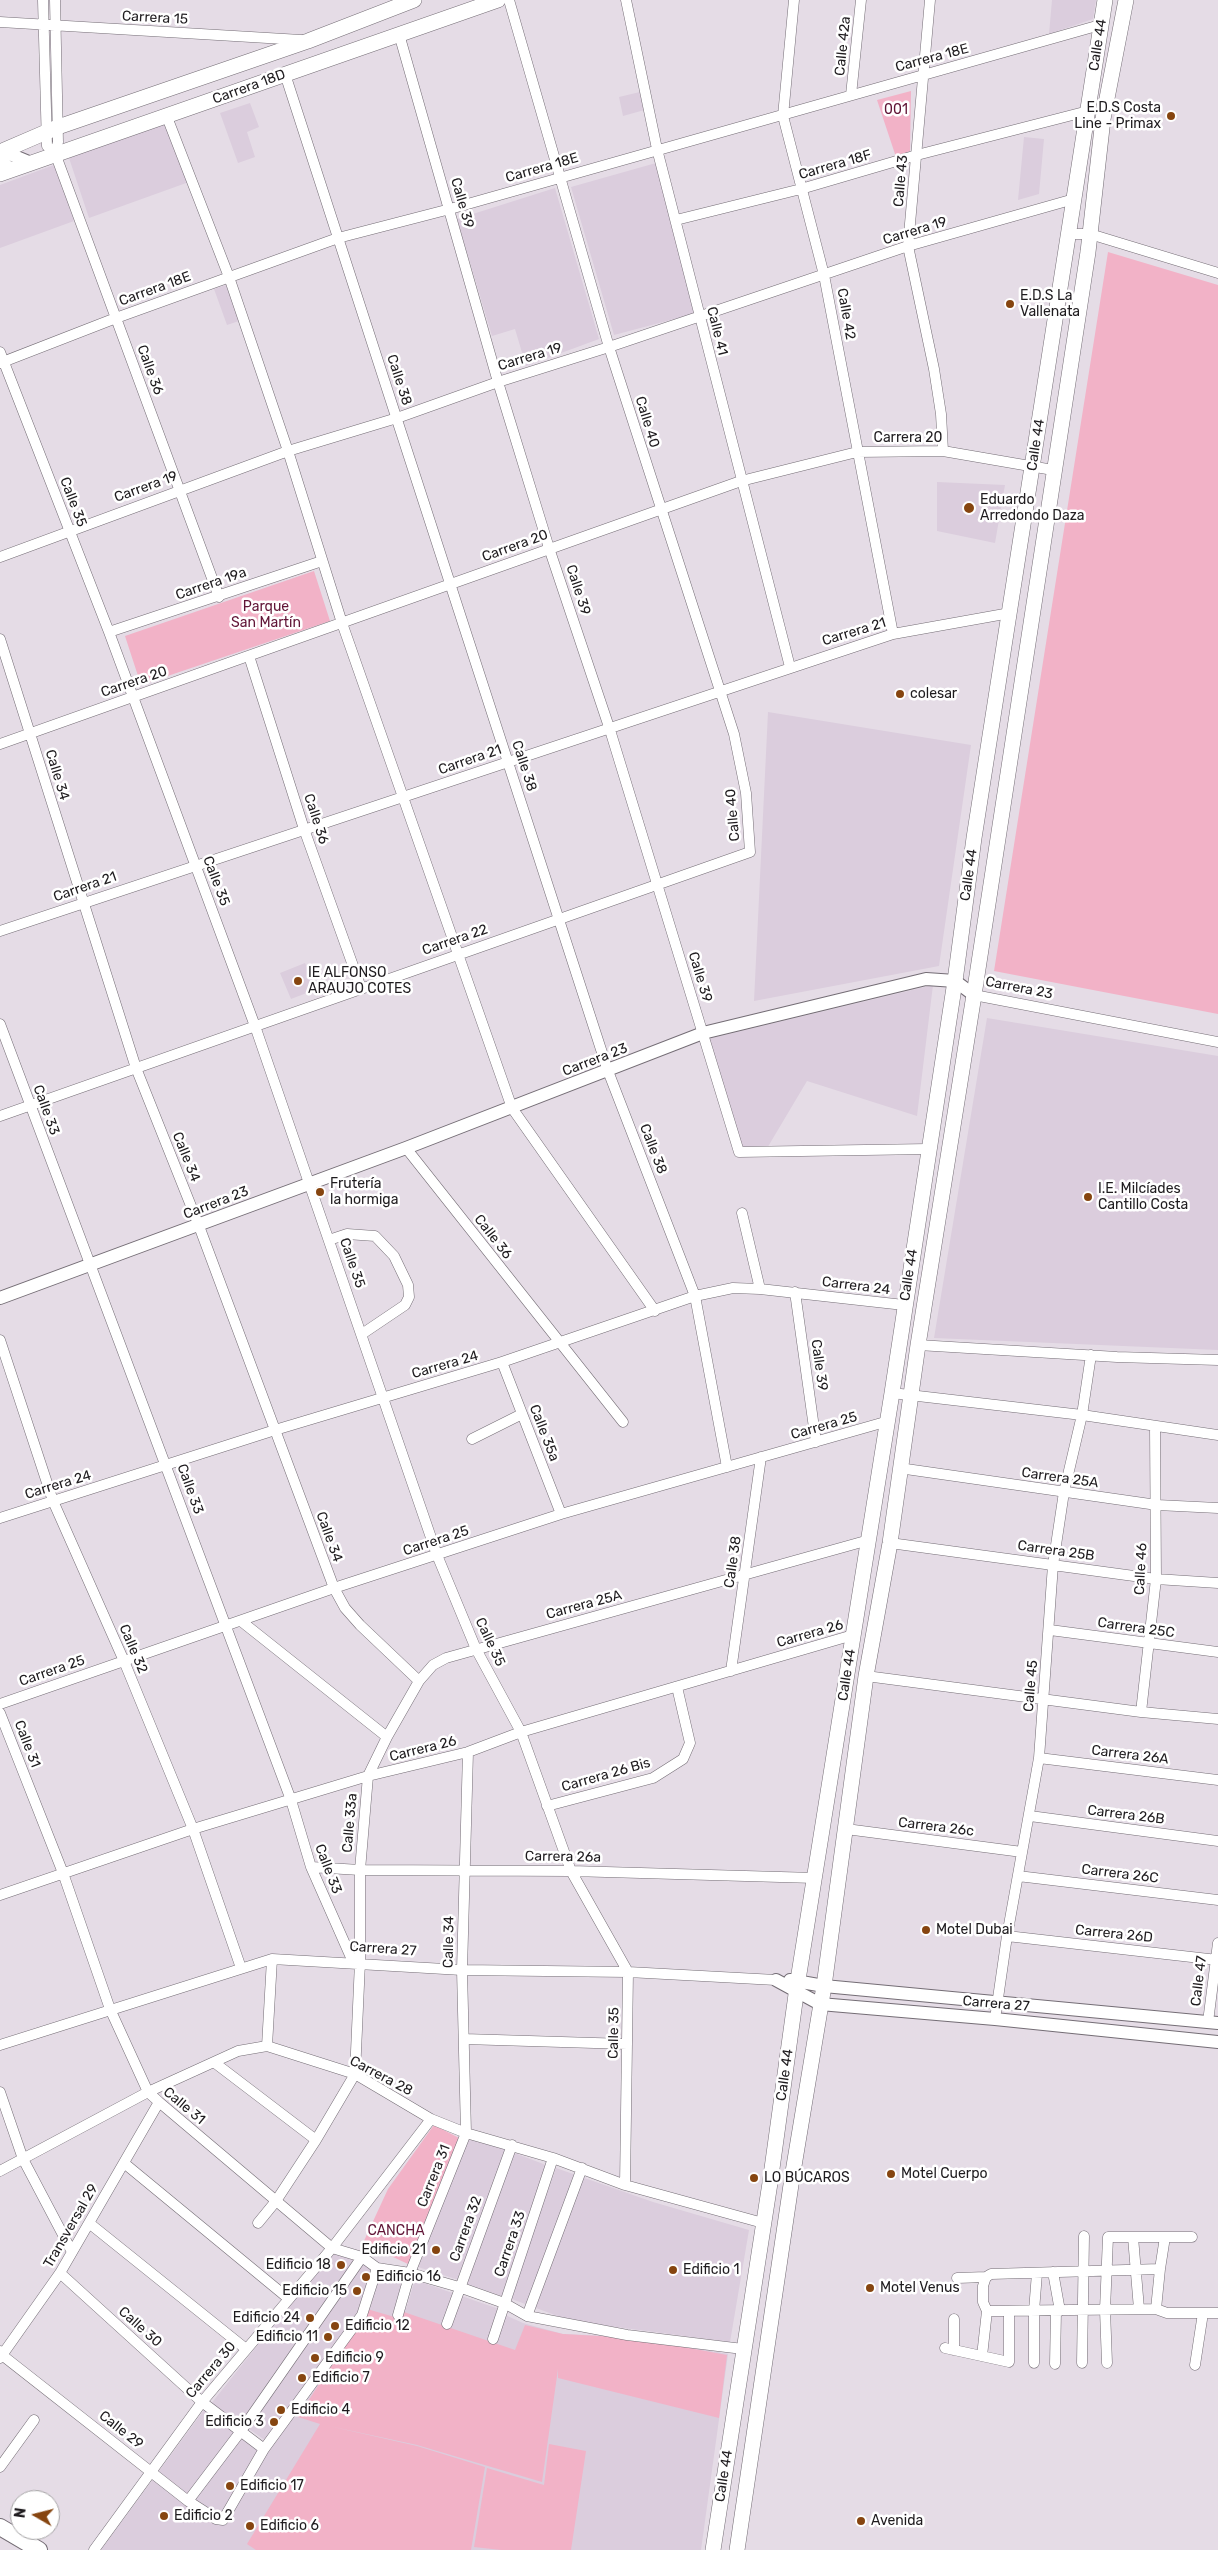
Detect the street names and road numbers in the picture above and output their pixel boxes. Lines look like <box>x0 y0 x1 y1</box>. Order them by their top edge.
street label: Carrera 15 <box>122 8 188 28</box>
street label: Calle 42a <box>832 15 854 77</box>
street label: Calle 44 <box>1086 18 1110 72</box>
street label: Carrera 18E <box>894 40 970 76</box>
street label: Carrera 18D <box>210 66 288 108</box>
street label: Carrera 18F <box>797 147 873 183</box>
street label: Carrera 18E <box>504 150 580 186</box>
street label: Calle 43 <box>890 154 912 208</box>
street label: Calle 39 <box>447 176 477 230</box>
street label: Carrera 19 <box>881 213 949 249</box>
street label: Carrera 18E <box>117 268 193 310</box>
street label: Calle 42 <box>833 287 859 341</box>
street label: Calle 41 <box>703 305 731 357</box>
street label: Carrera 19 <box>496 339 564 375</box>
street label: Calle 36 <box>133 343 167 397</box>
street label: Calle 38 <box>383 352 415 408</box>
street label: Calle 40 <box>631 394 663 450</box>
street label: Calle 44 <box>1024 418 1048 472</box>
street label: Carrera 20 <box>874 430 942 446</box>
street label: Carrera 19 <box>112 468 180 506</box>
street label: Calle 35 <box>56 475 90 529</box>
street label: Carrera 20 <box>480 526 550 566</box>
street label: Calle 39 <box>562 563 594 617</box>
street label: Carrera 19a <box>173 564 249 604</box>
street label: Carrera 21 <box>820 614 888 650</box>
street label: Carrera 20 <box>99 663 169 701</box>
street label: Calle 38 <box>508 738 540 794</box>
street label: Carrera 21 <box>436 741 504 779</box>
street label: Calle 34 <box>41 748 73 802</box>
street label: Calle 40 <box>722 788 744 842</box>
street label: Calle 36 <box>300 792 332 846</box>
street label: Calle 44 <box>957 848 981 902</box>
street label: Calle 35 <box>199 854 233 908</box>
street label: Carrera 21 <box>51 868 119 906</box>
street label: Carrera 22 <box>420 921 490 959</box>
street label: Calle 39 <box>684 950 716 1004</box>
street label: Carrera 23 <box>984 973 1054 1003</box>
street label: Carrera 23 <box>560 1040 630 1080</box>
street label: Calle 33 <box>29 1083 63 1137</box>
street label: Calle 38 <box>636 1122 670 1176</box>
street label: Calle 34 <box>168 1130 204 1184</box>
street label: Carrera 23 <box>181 1183 251 1223</box>
street label: Calle 36 <box>470 1211 516 1263</box>
street label: Calle 35 <box>336 1236 368 1290</box>
street label: Calle 44 <box>897 1248 921 1302</box>
street label: Carrera 24 <box>821 1273 891 1299</box>
street label: Calle 39 <box>807 1338 831 1392</box>
street label: Carrera 24 <box>410 1347 480 1383</box>
street label: Calle 35a <box>525 1402 563 1464</box>
street label: Carrera 25 <box>789 1409 859 1443</box>
street label: Calle 33 <box>173 1462 207 1516</box>
street label: Carrera 25A <box>1020 1464 1100 1492</box>
street label: Carrera 24 <box>23 1467 93 1503</box>
street label: Calle 34 <box>312 1510 346 1564</box>
street label: Carrera 25 <box>401 1522 471 1560</box>
street label: Calle 38 <box>721 1535 745 1589</box>
street label: Carrera 25B <box>1016 1537 1096 1565</box>
street label: Calle 46 <box>1131 1542 1151 1596</box>
street label: Carrera 25A <box>544 1587 624 1623</box>
street label: Carrera 25C <box>1096 1614 1176 1642</box>
street label: Calle 35 <box>471 1615 509 1669</box>
street label: Carrera 26 <box>775 1616 845 1652</box>
street label: Calle 32 <box>115 1622 151 1676</box>
street label: Calle 44 <box>835 1648 859 1702</box>
street label: Carrera 25 <box>17 1652 87 1690</box>
street label: Calle 45 <box>1020 1659 1042 1713</box>
street label: Calle 31 <box>10 1718 44 1770</box>
street label: Carrera 26 <box>388 1733 458 1765</box>
street label: Carrera 26A <box>1090 1742 1170 1768</box>
street label: Carrera 26 Bis <box>560 1754 652 1796</box>
street label: Calle 33a <box>339 1793 361 1853</box>
street label: Carrera 26B <box>1086 1802 1166 1828</box>
street label: Carrera 26c <box>897 1814 975 1840</box>
street label: Calle 33 <box>311 1842 345 1896</box>
street label: Carrera 26a <box>525 1848 601 1866</box>
street label: Carrera 26C <box>1080 1861 1160 1887</box>
street label: Calle 34 <box>440 1916 458 1968</box>
street label: Carrera 26D <box>1074 1922 1154 1946</box>
street label: Carrera 27 <box>349 1938 417 1960</box>
street label: Calle 47 <box>1188 1955 1210 2007</box>
street label: Carrera 27 <box>962 1993 1030 2015</box>
street label: Calle 35 <box>605 2007 623 2059</box>
street label: Calle 44 <box>773 2048 797 2102</box>
street label: Carrera 28 <box>347 2052 415 2100</box>
street label: Calle 31 <box>160 2084 208 2128</box>
street label: Carrera 31 <box>414 2142 454 2210</box>
street label: Transversal 29 <box>40 2181 102 2271</box>
street label: Carrera 32 <box>446 2194 486 2264</box>
street label: Carrera 33 <box>491 2209 529 2279</box>
street label: Calle 30 <box>115 2303 165 2351</box>
street label: Carrera 30 <box>182 2338 240 2402</box>
street label: Calle 29 <box>95 2407 147 2453</box>
street label: Calle 44 <box>712 2449 736 2503</box>

